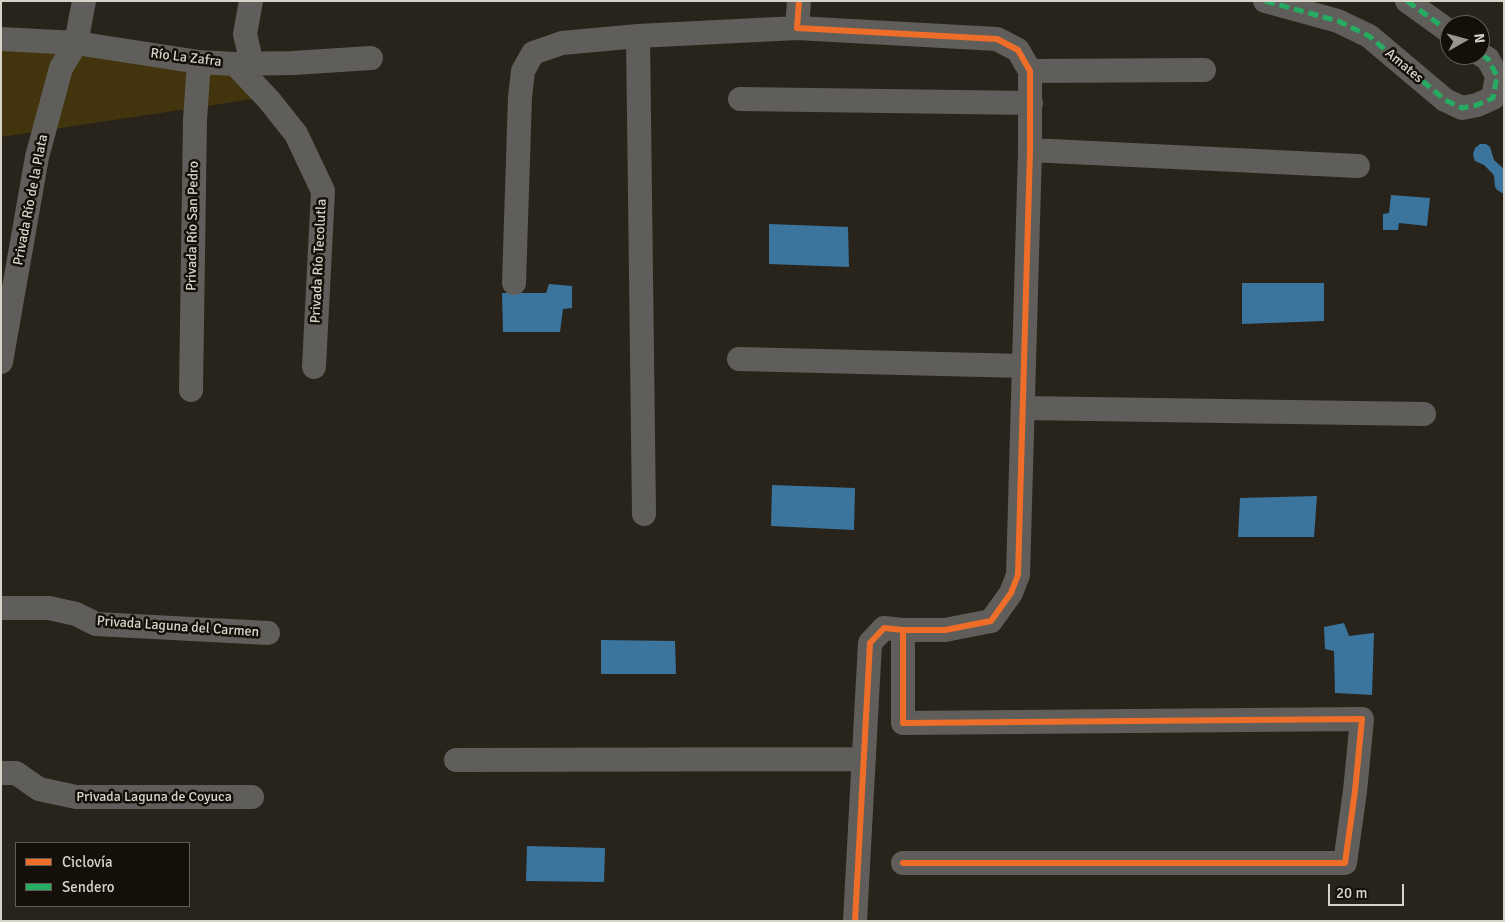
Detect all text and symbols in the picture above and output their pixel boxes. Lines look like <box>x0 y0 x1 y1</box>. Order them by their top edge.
north arrow <box>1440 15 1490 65</box>
text: N <box>1470 32 1488 44</box>
street label: Río La Zafra <box>149 45 223 71</box>
street label: Amates <box>1382 45 1426 87</box>
street label: Privada Río de la Plata <box>10 133 52 267</box>
street label: Privada Río San Pedro <box>183 161 203 291</box>
street label: Privada Río Tecolutla <box>307 198 331 324</box>
street label: Privada Laguna del Carmen <box>96 613 260 641</box>
street label: Privada Laguna de Coyuca <box>76 789 232 805</box>
legend <box>15 842 190 907</box>
text: Ciclovía <box>62 853 113 871</box>
scale bar <box>1330 874 1406 906</box>
text: Sendero <box>62 878 115 896</box>
text: 20 m <box>1336 884 1367 902</box>

